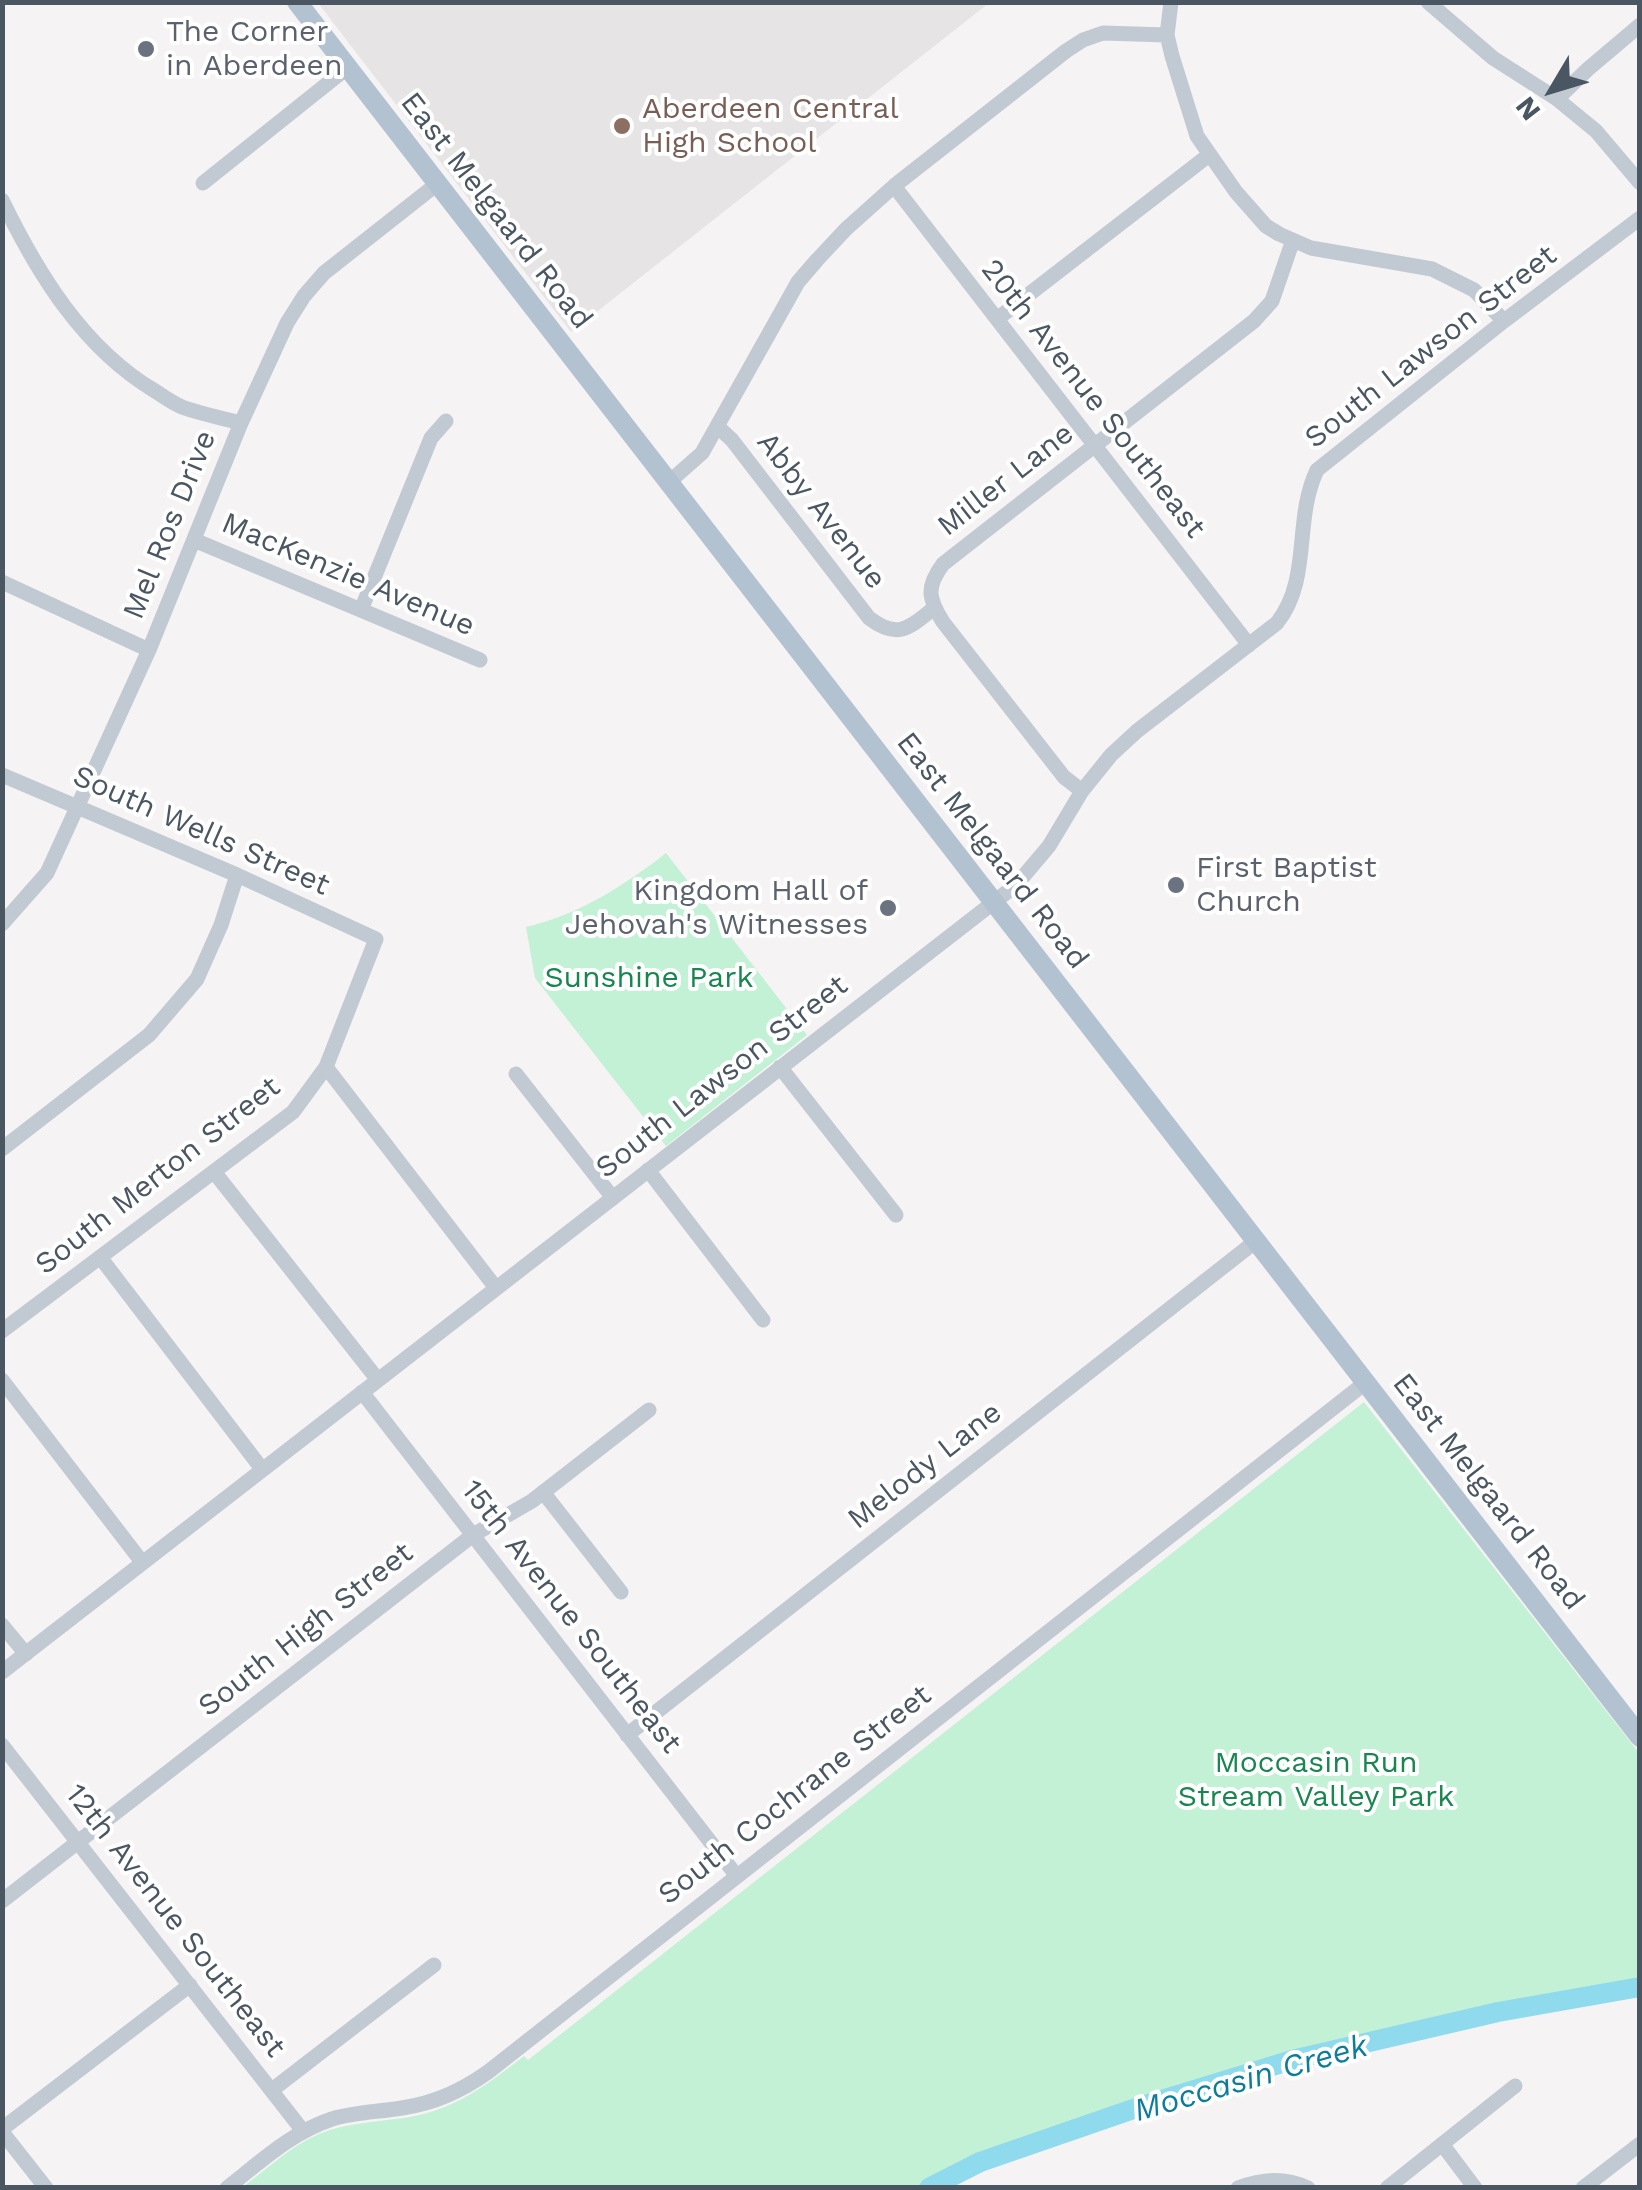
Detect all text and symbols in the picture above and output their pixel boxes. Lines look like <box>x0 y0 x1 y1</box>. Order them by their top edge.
place label: The Corner in Aberdeen <box>166 14 342 84</box>
marker: The Corner in Aberdeen <box>135 38 157 60</box>
north arrow <box>1502 40 1602 140</box>
street label: East Melgaard Road <box>392 85 600 337</box>
text: N <box>1509 90 1547 127</box>
place label: Aberdeen Central High School <box>642 91 899 162</box>
marker: Aberdeen Central High School <box>611 115 633 137</box>
street label: South Lawson Street <box>1298 238 1564 456</box>
street label: 20th Avenue Southeast <box>973 253 1213 545</box>
street label: Miller Lane <box>931 416 1081 544</box>
street label: Mel Ros Drive <box>116 425 224 625</box>
street label: Abby Avenue <box>749 426 893 596</box>
street label: MacKenzie Avenue <box>216 505 480 645</box>
street label: East Melgaard Road <box>888 725 1096 977</box>
street label: South Wells Street <box>67 758 335 904</box>
place label: First Baptist Church <box>1196 850 1377 920</box>
place label: Kingdom Hall of Jehovah's Witnesses <box>565 873 868 944</box>
marker: First Baptist Church <box>1165 874 1187 896</box>
marker: Kingdom Hall of Jehovah's Witnesses <box>877 897 899 919</box>
park label: Sunshine Park <box>544 960 754 996</box>
street label: South Lawson Street <box>589 968 855 1186</box>
street label: South Merton Street <box>28 1069 288 1283</box>
street label: East Melgaard Road <box>1384 1366 1592 1618</box>
street label: Melody Lane <box>841 1395 1009 1537</box>
street label: 15th Avenue Southeast <box>453 1473 689 1761</box>
street label: South High Street <box>192 1535 420 1725</box>
street label: South Cochrane Street <box>651 1677 939 1913</box>
park label: Moccasin Run Stream Valley Park <box>1178 1745 1454 1816</box>
street label: 12th Avenue Southeast <box>57 1777 293 2065</box>
water label: Moccasin Creek <box>1130 2027 1372 2131</box>

